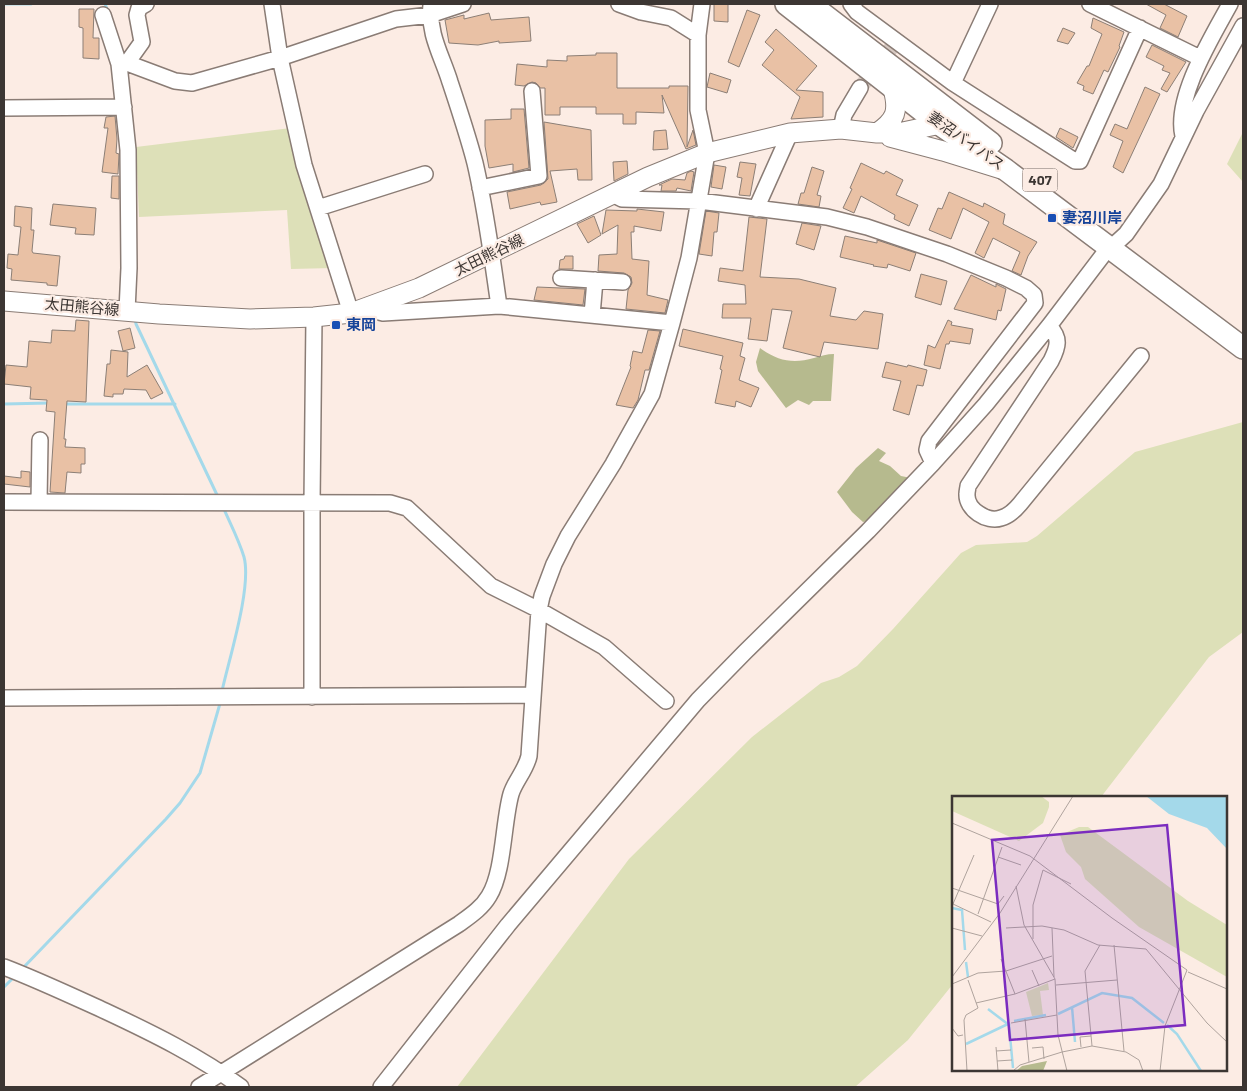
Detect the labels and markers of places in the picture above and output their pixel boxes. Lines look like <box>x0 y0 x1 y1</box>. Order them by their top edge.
place label: 妻沼川岸 <box>1062 208 1122 226</box>
marker: 妻沼川岸 <box>1046 212 1058 224</box>
place label: 東岡 <box>346 315 376 333</box>
marker: 東岡 <box>330 319 342 331</box>

